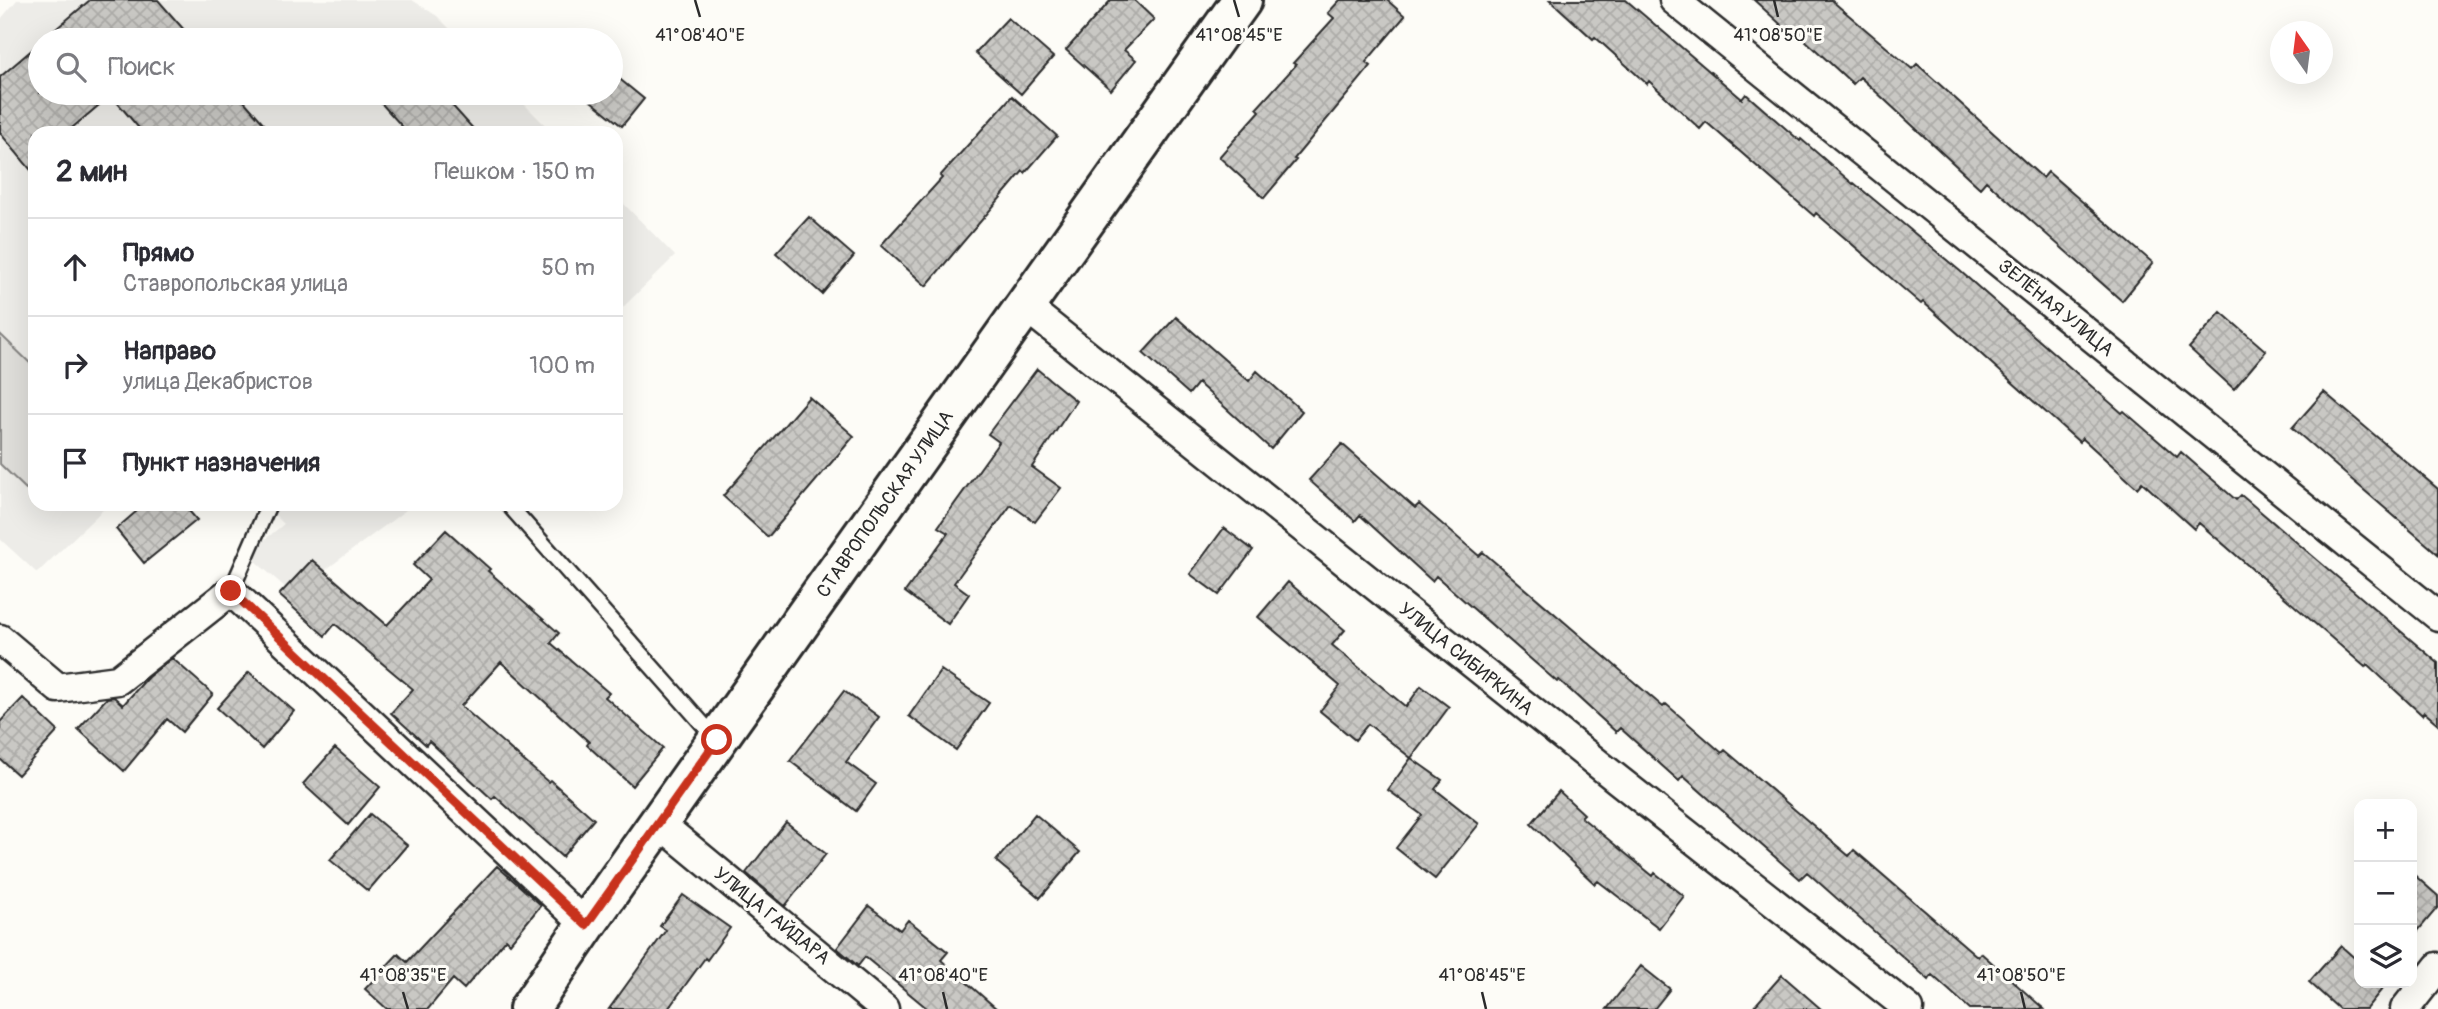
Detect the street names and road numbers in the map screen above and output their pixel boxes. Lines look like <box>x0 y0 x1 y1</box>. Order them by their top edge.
street label: ЗЕЛЁНАЯ УЛИЦА <box>1993 254 2119 362</box>
street label: СТАВРОПОЛЬСКАЯ УЛИЦА <box>811 406 959 602</box>
street label: УЛИЦА СИБИРКИНА <box>1394 597 1538 721</box>
street label: УЛИЦА ГАЙДАРА <box>709 862 835 970</box>

